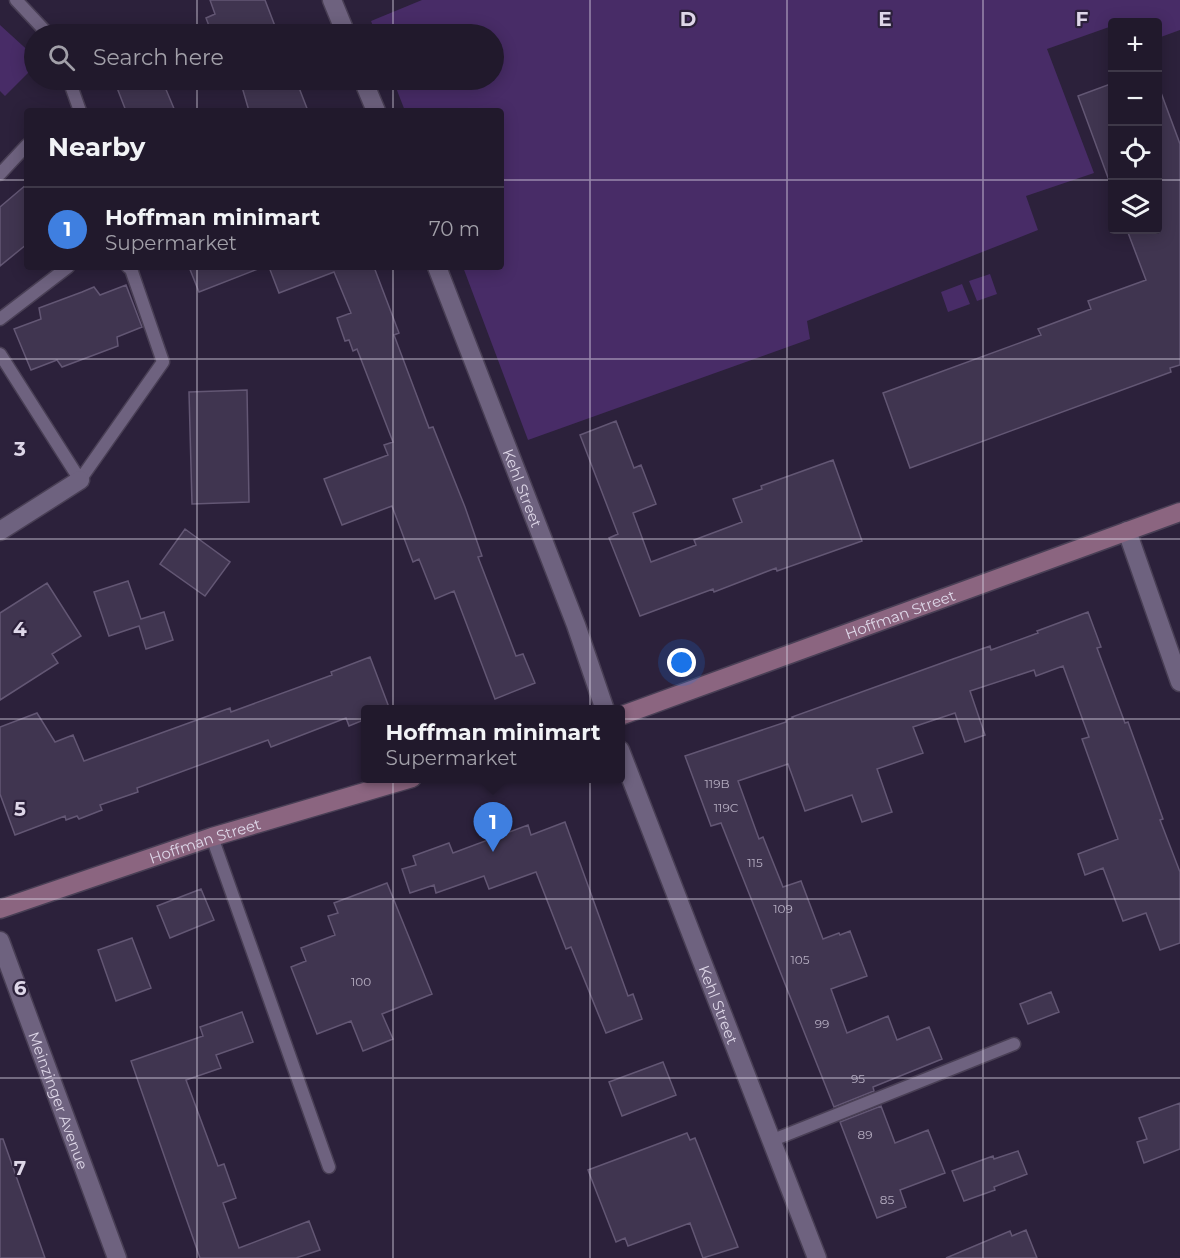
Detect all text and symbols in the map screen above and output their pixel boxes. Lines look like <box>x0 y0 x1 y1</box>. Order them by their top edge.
text: D <box>680 7 696 31</box>
text: E <box>878 7 892 31</box>
text: F <box>1076 7 1089 31</box>
map controls <box>1108 18 1162 234</box>
button: + <box>1108 18 1162 72</box>
search box <box>24 24 504 90</box>
icon: search <box>45 41 78 74</box>
text: Search here <box>93 44 224 71</box>
button: − <box>1108 72 1162 126</box>
button: locate <box>1108 126 1162 180</box>
text: Nearby <box>48 131 145 163</box>
button: layers <box>1108 180 1162 234</box>
text: Hoffman minimart <box>105 204 320 231</box>
text: 1 <box>64 217 71 241</box>
text: 70 m <box>429 217 480 241</box>
text: Supermarket <box>105 231 237 255</box>
text: 3 <box>13 437 26 461</box>
street label: Kehl Street <box>499 446 547 530</box>
street label: Hoffman Street <box>842 585 958 643</box>
text: 4 <box>13 617 27 641</box>
your location <box>667 648 696 677</box>
popup <box>361 705 625 783</box>
text: Hoffman minimart <box>385 719 601 746</box>
text: Supermarket <box>385 746 517 770</box>
house number: 119B <box>704 776 730 791</box>
text: 5 <box>14 797 26 821</box>
house number: 119C <box>714 800 739 815</box>
pin: 1 <box>474 802 512 852</box>
street label: Hoffman Street <box>147 814 263 867</box>
house number: 115 <box>747 855 763 870</box>
house number: 109 <box>773 901 793 916</box>
house number: 105 <box>790 952 810 967</box>
street label: Kehl Street <box>695 962 743 1047</box>
house number: 100 <box>351 974 371 989</box>
text: 6 <box>14 976 27 1000</box>
house number: 99 <box>815 1016 829 1031</box>
street label: Meinzinger Avenue <box>25 1029 93 1172</box>
house number: 95 <box>851 1071 865 1086</box>
house number: 89 <box>858 1127 872 1142</box>
text: 7 <box>14 1156 26 1180</box>
house number: 85 <box>880 1192 894 1207</box>

